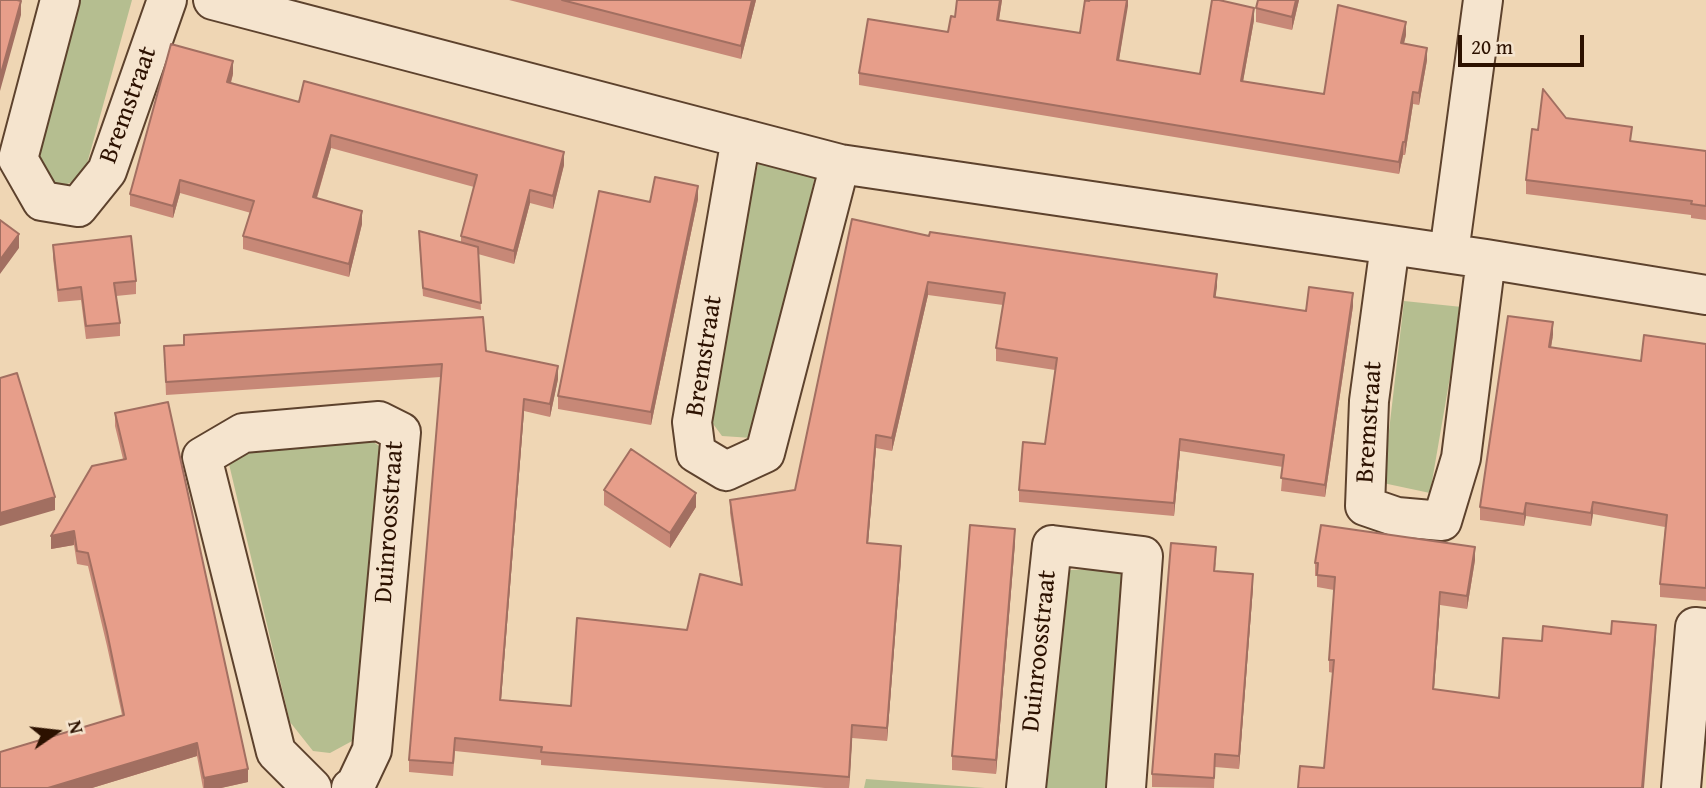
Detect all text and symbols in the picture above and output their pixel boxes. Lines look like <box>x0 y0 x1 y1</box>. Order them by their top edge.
scale bar <box>1461 21 1587 65</box>
text: 20 m <box>1471 31 1513 62</box>
street label: Bremstraat <box>93 42 165 168</box>
street label: Bremstraat <box>680 293 730 419</box>
street label: Bremstraat <box>1350 360 1390 484</box>
street label: Duinroosstraat <box>369 440 411 604</box>
street label: Duinroosstraat <box>1016 568 1064 734</box>
north arrow <box>21 697 91 767</box>
text: N <box>61 717 91 736</box>

